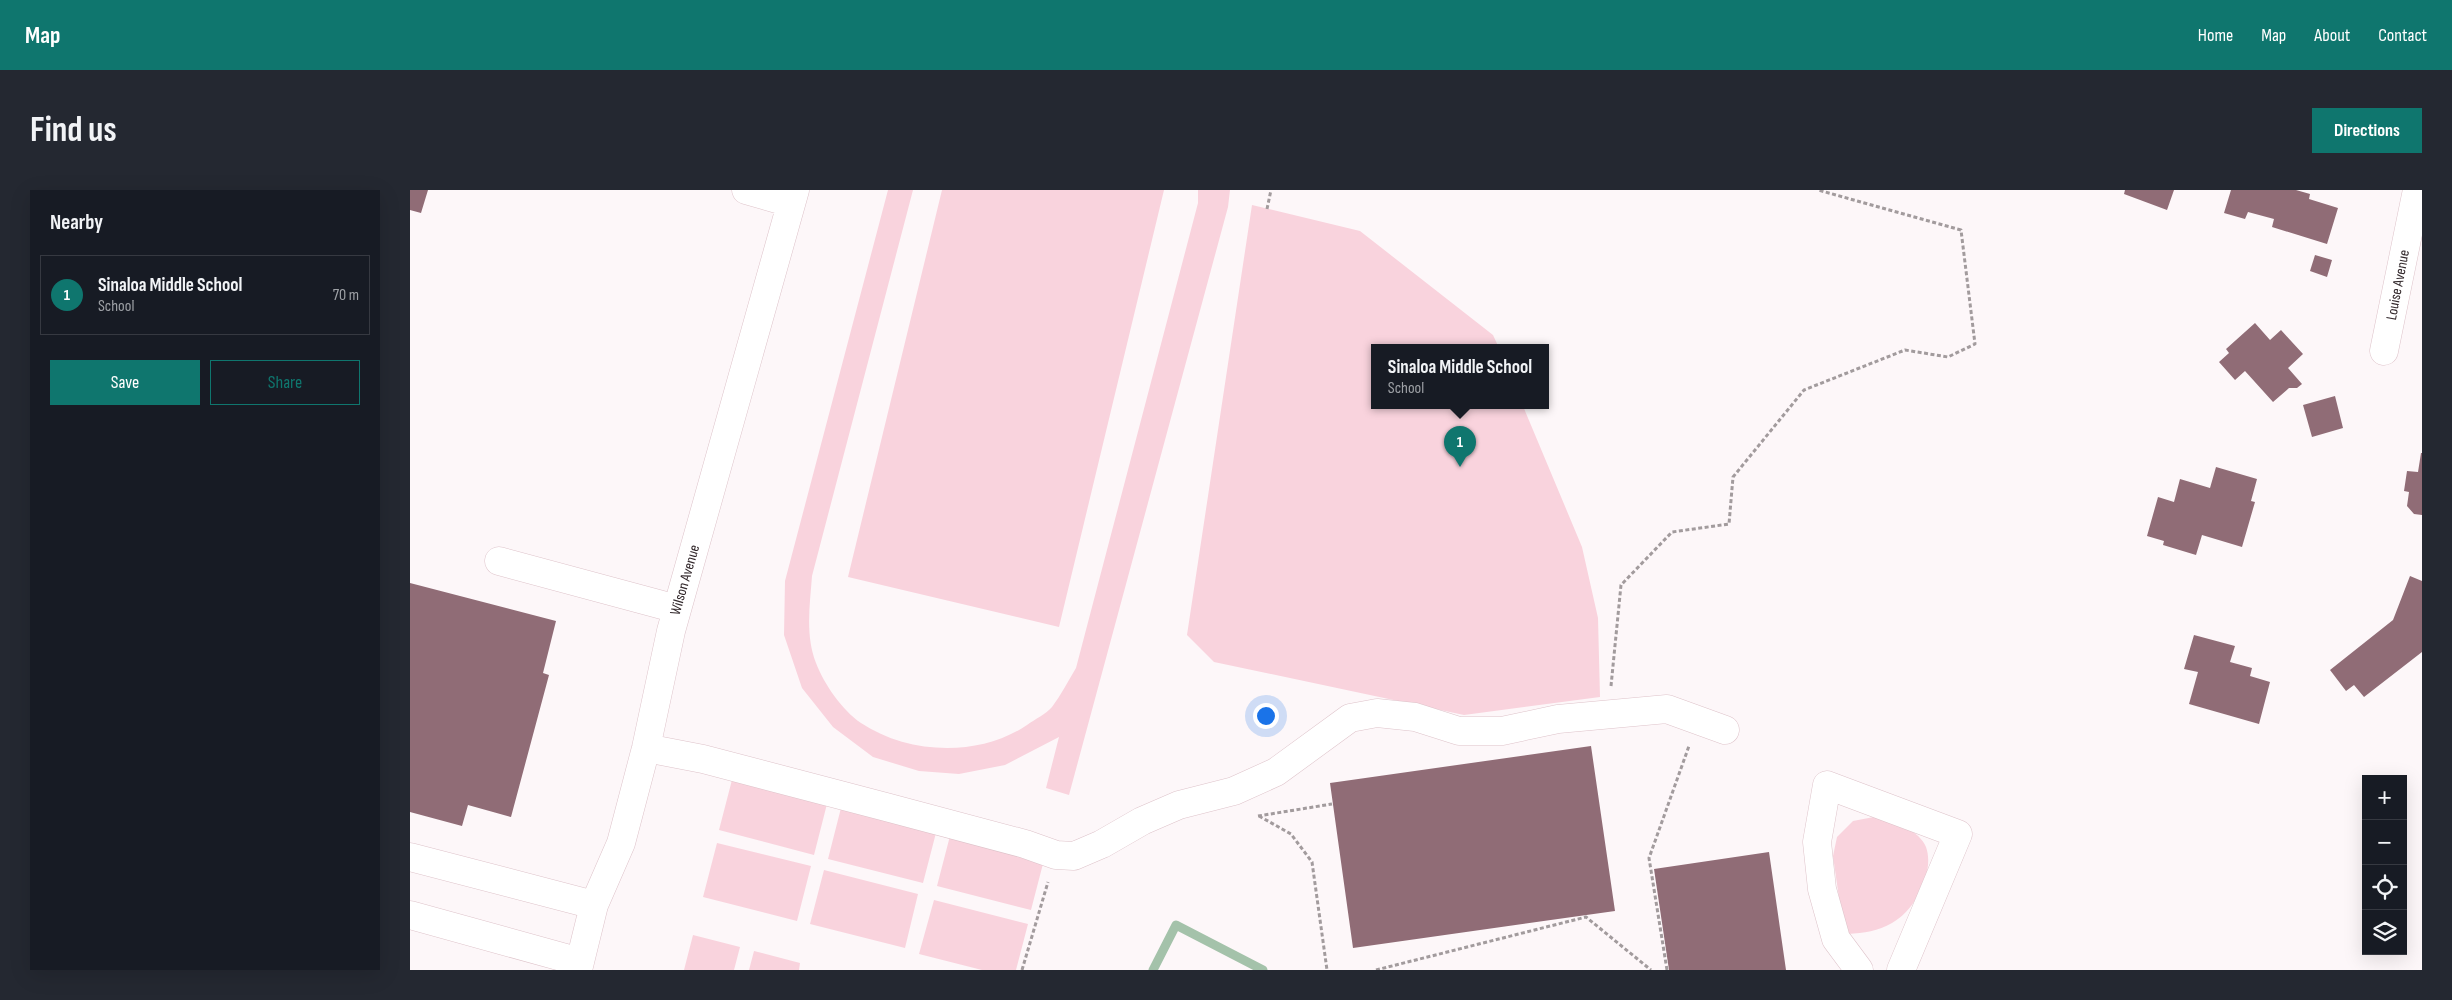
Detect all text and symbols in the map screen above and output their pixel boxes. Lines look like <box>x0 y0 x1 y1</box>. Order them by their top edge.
text: Map <box>25 21 60 50</box>
text: Home <box>2198 25 2233 46</box>
text: Map <box>2261 25 2286 46</box>
text: About <box>2314 25 2350 46</box>
text: Contact <box>2378 25 2427 46</box>
button: Directions <box>2312 108 2422 153</box>
text: Find us <box>30 109 117 152</box>
text: Nearby <box>50 210 103 235</box>
street label: Louise Avenue <box>2382 248 2414 322</box>
text: Sinaloa Middle School <box>98 274 242 297</box>
text: 1 <box>64 286 70 305</box>
text: 70 m <box>333 286 359 305</box>
text: School <box>98 297 134 316</box>
popup <box>1371 344 1549 409</box>
text: Sinaloa Middle School <box>1388 356 1532 379</box>
button: Save <box>50 360 200 405</box>
button: Share <box>210 360 360 405</box>
text: School <box>1388 379 1424 398</box>
pin: 1 <box>1444 426 1476 467</box>
street label: Wilson Avenue <box>666 543 704 617</box>
your location <box>1253 703 1279 729</box>
map controls <box>2362 775 2407 955</box>
button: + <box>2362 775 2407 820</box>
button: − <box>2362 820 2407 865</box>
button: locate <box>2362 865 2407 910</box>
button: layers <box>2362 910 2407 955</box>

